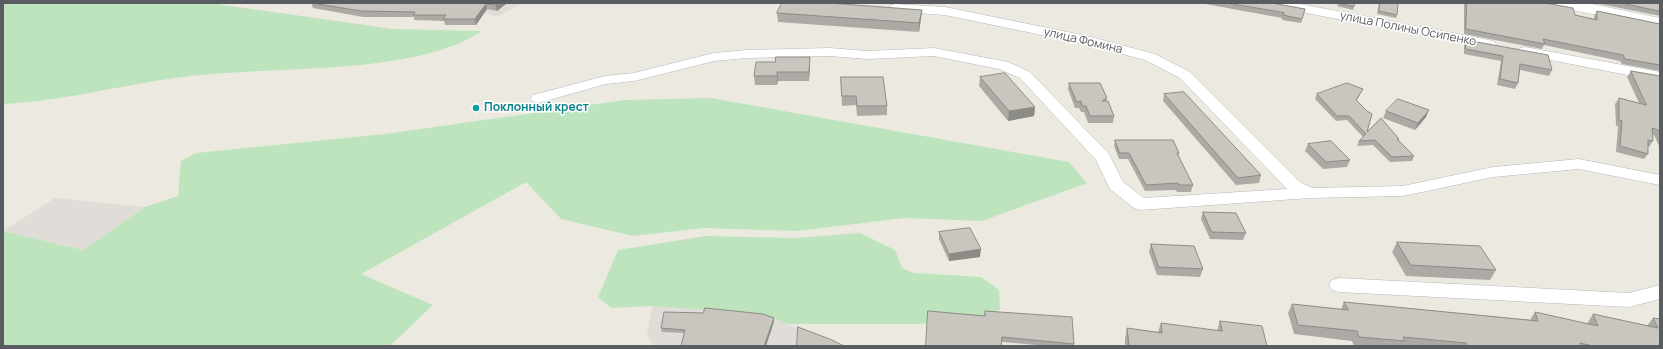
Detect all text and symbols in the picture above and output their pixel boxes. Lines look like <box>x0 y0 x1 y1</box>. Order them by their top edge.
street label: улица Полины Осипенко <box>1338 9 1478 49</box>
street label: улица Фомина <box>1042 25 1124 57</box>
place label: Поклонный крест <box>484 101 589 115</box>
marker: Поклонный крест <box>471 103 481 113</box>

